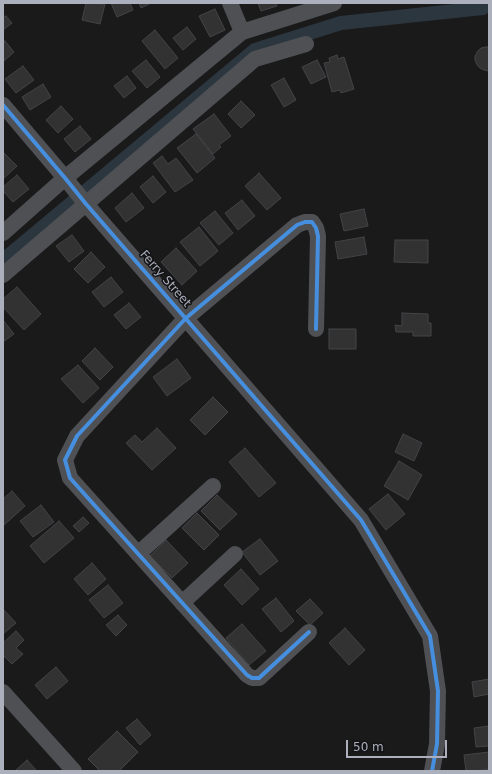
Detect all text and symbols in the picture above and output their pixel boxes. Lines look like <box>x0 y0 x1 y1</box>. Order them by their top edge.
street label: Ferry Street <box>136 248 194 310</box>
scale bar <box>348 732 449 758</box>
text: 50 m <box>353 740 384 754</box>

